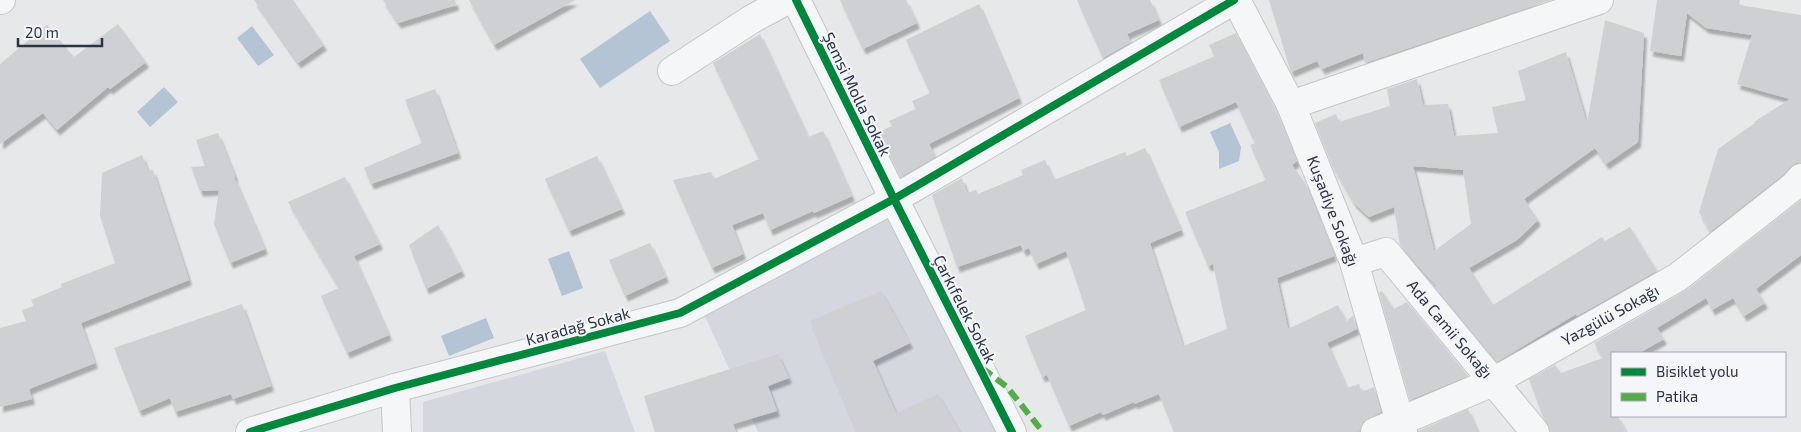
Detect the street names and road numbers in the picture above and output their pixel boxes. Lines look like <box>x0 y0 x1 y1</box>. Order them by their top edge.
street label: Şemsi Molla Sokak <box>818 29 896 159</box>
street label: Kuşadiye Sokağı <box>1303 153 1363 269</box>
street label: Çarkıfelek Sokak <box>929 251 1001 367</box>
street label: Ada Camii Sokağı <box>1404 276 1497 382</box>
street label: Yazgülü Sokağı <box>1558 280 1662 349</box>
street label: Karadağ Sokak <box>524 302 632 349</box>

